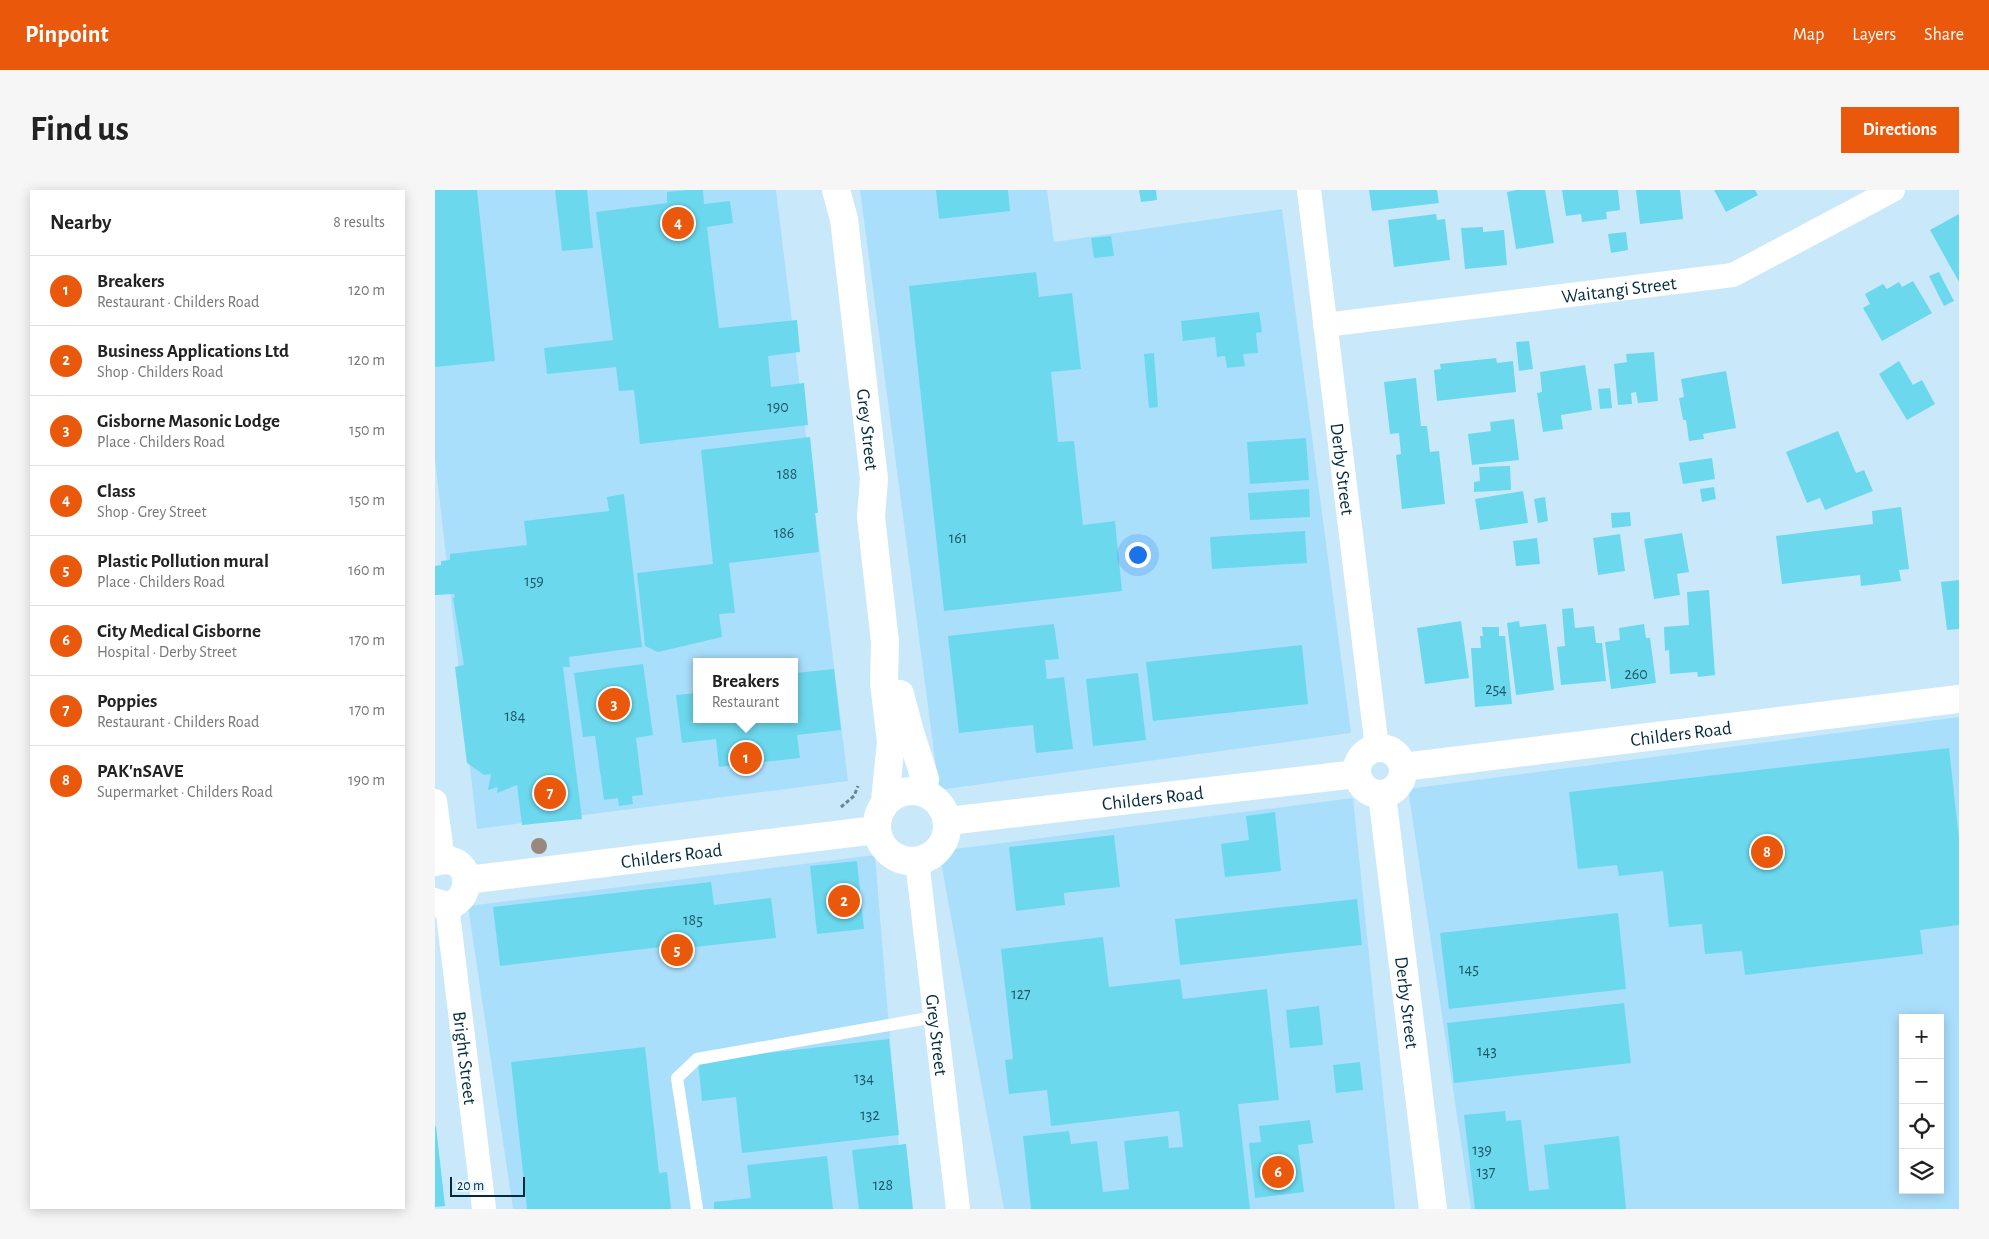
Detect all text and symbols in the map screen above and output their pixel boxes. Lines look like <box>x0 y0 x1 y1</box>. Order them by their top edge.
text: Pinpoint <box>25 23 109 47</box>
text: Map <box>1793 26 1824 44</box>
text: Layers <box>1852 26 1896 44</box>
text: Share <box>1924 26 1964 44</box>
button: Directions <box>1841 107 1959 153</box>
text: Find us <box>30 112 129 147</box>
pin: 4 <box>662 204 694 242</box>
text: Nearby <box>50 212 111 233</box>
text: 8 results <box>333 214 385 230</box>
text: Breakers <box>97 272 165 291</box>
street label: Waitangi Street <box>1560 274 1678 307</box>
text: 1 <box>63 282 69 298</box>
text: 120 m <box>348 282 385 298</box>
text: Restaurant · Childers Road <box>97 294 259 310</box>
text: Business Applications Ltd <box>97 342 289 361</box>
text: 2 <box>62 352 70 368</box>
text: 120 m <box>348 352 385 368</box>
text: Shop · Childers Road <box>97 364 223 380</box>
street label: Grey Street <box>853 388 881 471</box>
house number: 190 <box>767 399 789 415</box>
text: Gisborne Masonic Lodge <box>97 412 280 431</box>
text: 3 <box>63 422 69 438</box>
text: 150 m <box>349 422 385 438</box>
street label: Derby Street <box>1326 422 1357 516</box>
text: Place · Childers Road <box>97 434 225 450</box>
house number: 188 <box>777 466 797 482</box>
text: Class <box>97 482 136 501</box>
text: 4 <box>62 492 70 508</box>
text: 150 m <box>349 492 385 508</box>
text: Shop · Grey Street <box>97 504 207 520</box>
house number: 186 <box>774 525 794 541</box>
house number: 161 <box>949 530 967 546</box>
your location <box>1125 542 1151 568</box>
text: Plastic Pollution mural <box>97 552 269 571</box>
text: 5 <box>63 562 69 578</box>
text: 160 m <box>348 562 385 578</box>
house number: 159 <box>524 573 544 589</box>
text: Place · Childers Road <box>97 574 225 590</box>
text: City Medical Gisborne <box>97 622 261 641</box>
text: 6 <box>62 632 70 648</box>
text: 170 m <box>349 632 385 648</box>
text: Hospital · Derby Street <box>97 644 237 660</box>
popup <box>693 658 798 723</box>
house number: 260 <box>1624 666 1648 682</box>
text: Breakers <box>712 672 779 691</box>
house number: 254 <box>1485 681 1507 697</box>
pin: 3 <box>598 685 630 723</box>
text: Poppies <box>97 692 157 711</box>
text: Restaurant <box>712 694 779 710</box>
text: 7 <box>63 702 69 718</box>
text: 170 m <box>349 702 385 718</box>
house number: 184 <box>505 708 526 724</box>
text: Restaurant · Childers Road <box>97 714 259 730</box>
street label: Childers Road <box>1629 719 1733 750</box>
pin: 1 <box>730 739 762 777</box>
text: PAK'nSAVE <box>97 762 183 781</box>
text: 8 <box>62 772 70 788</box>
text: 190 m <box>348 772 385 788</box>
pin: 7 <box>534 774 566 812</box>
text: Supermarket · Childers Road <box>97 784 273 800</box>
street label: Childers Road <box>1101 784 1205 814</box>
pin: 8 <box>1751 833 1783 871</box>
street label: Childers Road <box>620 841 724 872</box>
pin: 2 <box>828 882 860 920</box>
house number: 185 <box>683 912 703 928</box>
pin: 5 <box>661 931 693 969</box>
street label: Derby Street <box>1391 955 1421 1050</box>
house number: 145 <box>1459 961 1479 977</box>
house number: 127 <box>1011 986 1031 1002</box>
street label: Grey Street <box>922 993 950 1077</box>
street label: Bright Street <box>449 1010 479 1106</box>
map controls <box>1899 1014 1944 1194</box>
button: + <box>1899 1014 1944 1059</box>
house number: 143 <box>1477 1043 1497 1059</box>
button: − <box>1899 1059 1944 1104</box>
house number: 134 <box>854 1070 874 1086</box>
button: locate <box>1899 1104 1944 1149</box>
house number: 132 <box>860 1107 880 1123</box>
house number: 139 <box>1472 1142 1492 1158</box>
button: layers <box>1899 1149 1944 1194</box>
pin: 6 <box>1262 1153 1294 1191</box>
house number: 137 <box>1477 1164 1496 1180</box>
scale bar <box>450 1174 525 1197</box>
house number: 128 <box>873 1177 893 1193</box>
text: 20 m <box>457 1179 484 1193</box>

